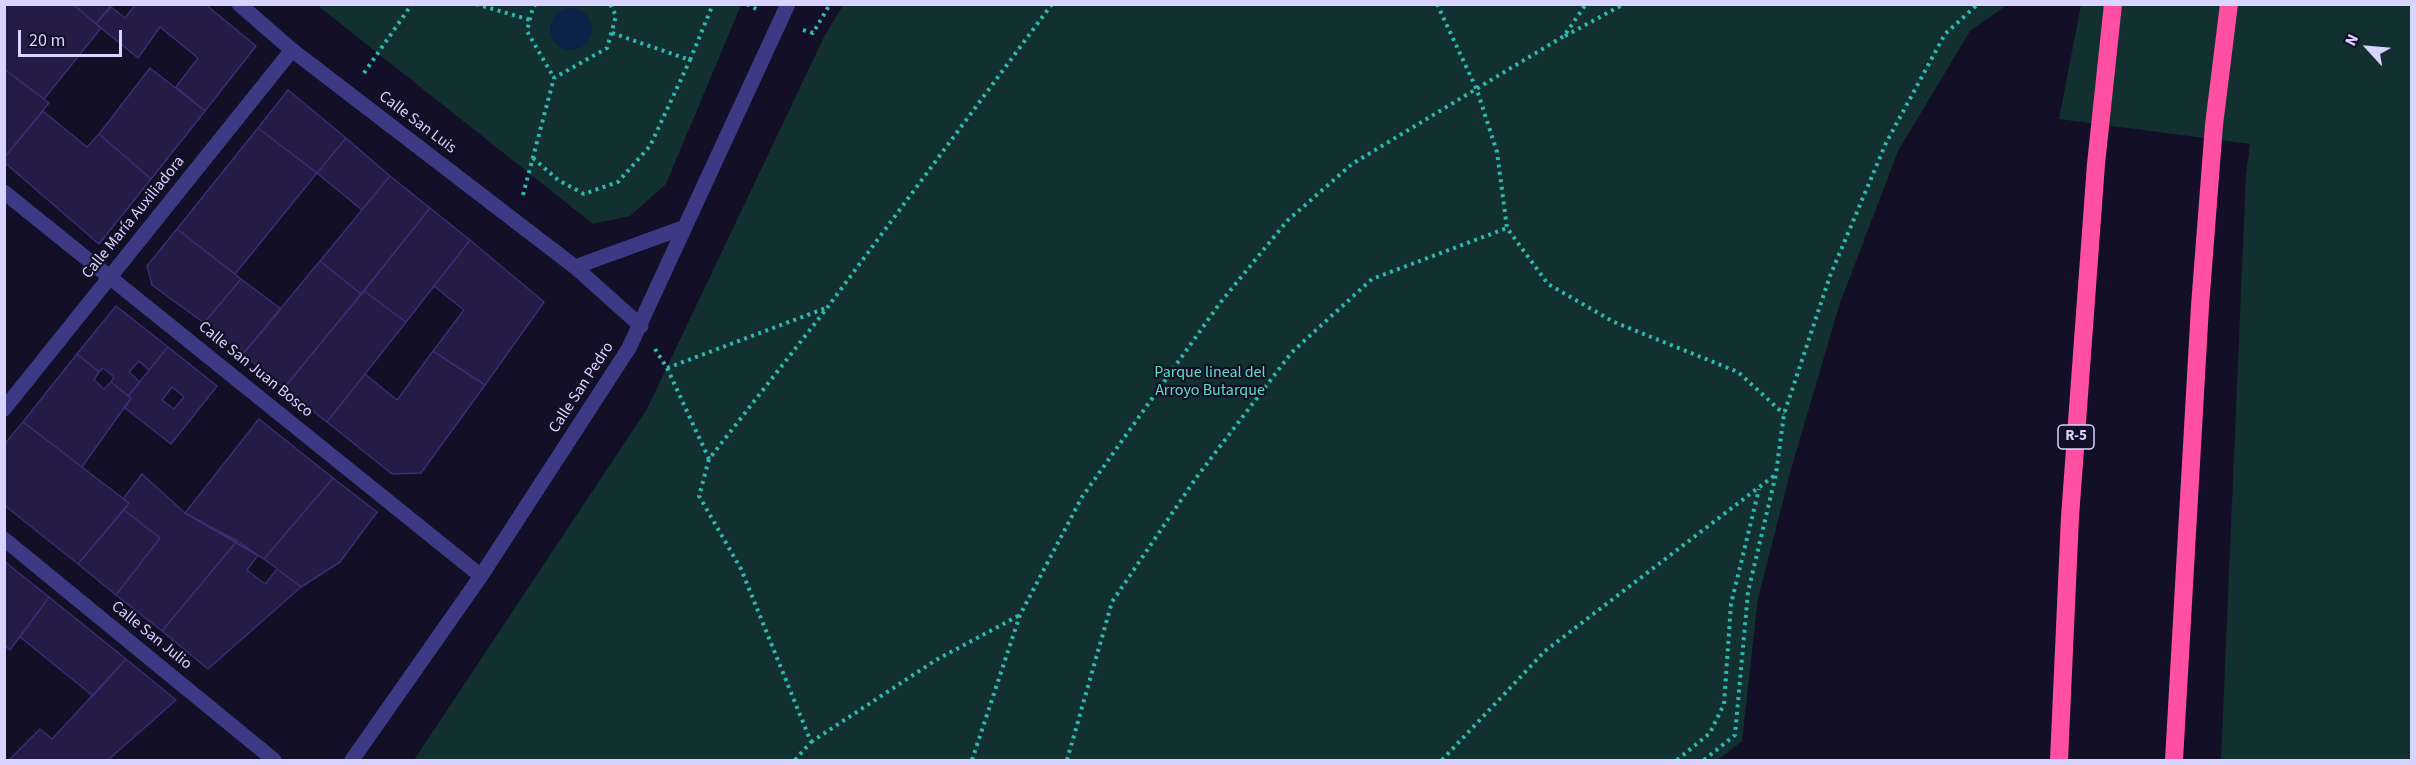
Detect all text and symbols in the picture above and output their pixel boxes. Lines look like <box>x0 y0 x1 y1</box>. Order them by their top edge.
scale bar <box>21 18 124 56</box>
north arrow <box>2338 18 2398 78</box>
text: 20 m <box>29 28 65 53</box>
text: N <box>2340 31 2364 50</box>
street label: Calle San Luis <box>374 88 460 158</box>
street label: Calle María Auxiliadora <box>79 153 189 283</box>
street label: Calle San Juan Bosco <box>194 318 316 422</box>
street label: Calle San Pedro <box>545 339 619 437</box>
park label: Parque lineal del Arroyo Butarque <box>1154 363 1266 401</box>
road number: R-5 <box>2058 425 2094 449</box>
street label: Calle San Julio <box>107 598 195 674</box>

